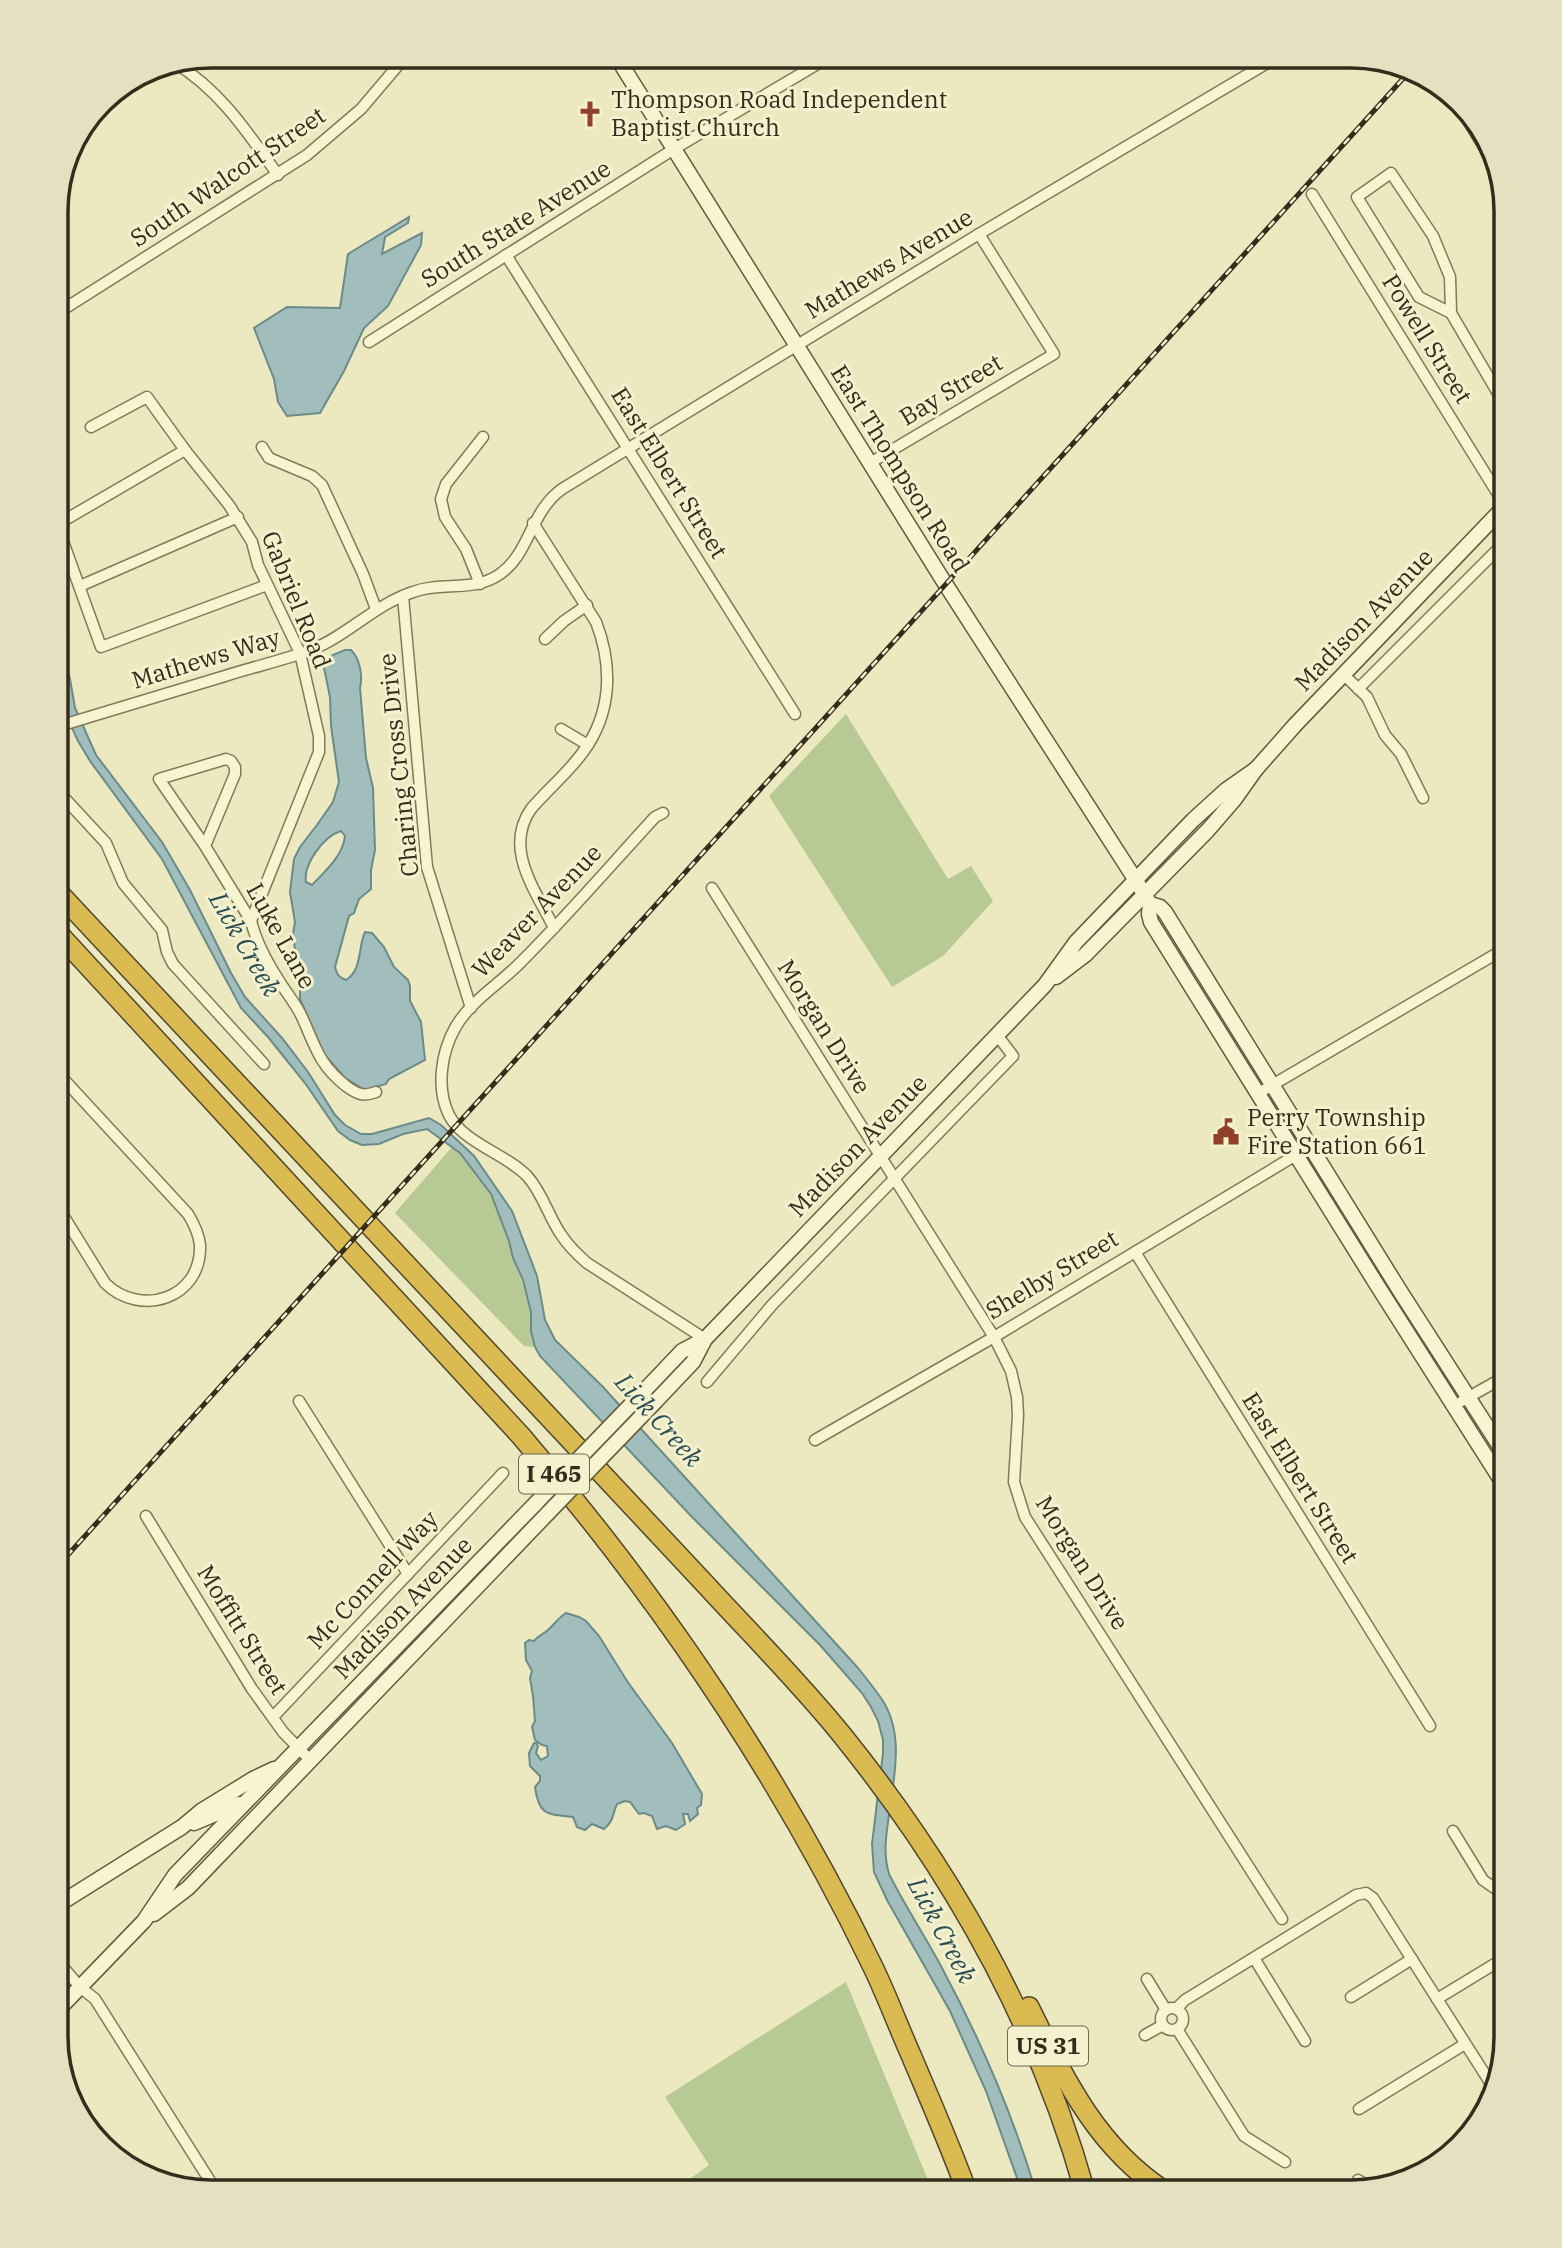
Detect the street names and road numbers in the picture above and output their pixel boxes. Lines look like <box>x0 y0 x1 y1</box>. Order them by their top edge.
street label: South Walcott Street <box>124 99 331 253</box>
street label: South State Avenue <box>414 152 616 295</box>
street label: Mathews Avenue <box>799 200 978 326</box>
street label: Powell Street <box>1375 268 1480 409</box>
street label: Bay Street <box>893 346 1008 432</box>
street label: East Thompson Road <box>824 359 978 578</box>
street label: East Elbert Street <box>604 381 735 564</box>
street label: Gabriel Road <box>255 526 339 673</box>
street label: Madison Avenue <box>1287 541 1440 698</box>
street label: Mathews Way <box>128 620 284 696</box>
street label: Charing Cross Drive <box>370 652 426 878</box>
street label: Weaver Avenue <box>464 837 608 984</box>
street label: Luke Lane <box>240 877 324 994</box>
street label: Morgan Drive <box>771 953 879 1100</box>
street label: Madison Avenue <box>781 1067 934 1224</box>
street label: Shelby Street <box>979 1222 1124 1326</box>
street label: East Elbert Street <box>1235 1386 1366 1569</box>
road number: I 465 <box>519 1455 589 1494</box>
street label: Morgan Drive <box>1029 1489 1137 1636</box>
street label: Mc Connell Way <box>300 1503 445 1656</box>
street label: Madison Avenue <box>326 1529 479 1686</box>
street label: Moffitt Street <box>190 1558 295 1700</box>
road number: US 31 <box>1008 2026 1088 2066</box>

